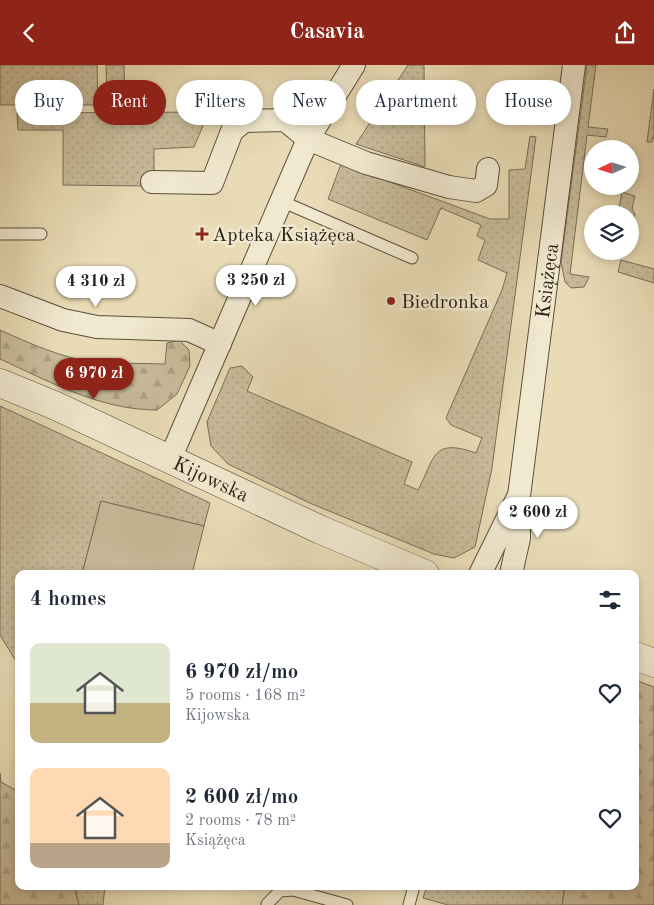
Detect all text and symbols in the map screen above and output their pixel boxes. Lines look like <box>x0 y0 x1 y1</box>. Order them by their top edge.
icon: back <box>15 19 43 47</box>
icon: share <box>611 19 639 47</box>
text: Casavia <box>290 21 364 43</box>
chip: Buy <box>15 80 83 125</box>
chip: Rent <box>93 80 166 125</box>
chip: Filters <box>176 80 263 125</box>
chip: New <box>273 80 346 125</box>
chip: Apartment <box>356 80 476 125</box>
chip: House <box>486 80 571 125</box>
north arrow <box>584 140 639 195</box>
map controls <box>584 140 639 260</box>
button: layers <box>584 205 639 260</box>
place label: Apteka Książęca <box>212 226 356 246</box>
marker: Apteka Książęca <box>196 228 208 240</box>
street label: Książęca <box>534 242 563 320</box>
pin: 4 310 zł <box>44 265 148 308</box>
pin: 3 250 zł <box>204 265 308 307</box>
text: 3 250 zł <box>227 273 285 289</box>
text: 4 310 zł <box>67 274 125 290</box>
place label: Biedronka <box>401 293 489 313</box>
marker: Biedronka <box>385 295 397 307</box>
pin: 6 970 zł <box>42 357 146 400</box>
text: 6 970 zł <box>65 366 123 382</box>
street label: Kijowska <box>170 454 252 507</box>
pin: 2 600 zł <box>486 497 590 539</box>
text: 2 600 zł <box>509 505 567 521</box>
icon: filters <box>596 586 624 614</box>
text: 4 homes <box>30 589 106 610</box>
text: 6 970 zł/mo <box>185 662 298 683</box>
icon: home <box>70 663 130 723</box>
icon: heart <box>596 679 624 707</box>
text: 5 rooms · 168 m² <box>185 688 305 704</box>
text: Kijowska <box>185 708 250 724</box>
text: 2 600 zł/mo <box>185 787 298 808</box>
icon: home <box>70 788 130 848</box>
icon: heart <box>596 804 624 832</box>
text: 2 rooms · 78 m² <box>185 813 296 829</box>
text: Książęca <box>185 833 246 849</box>

